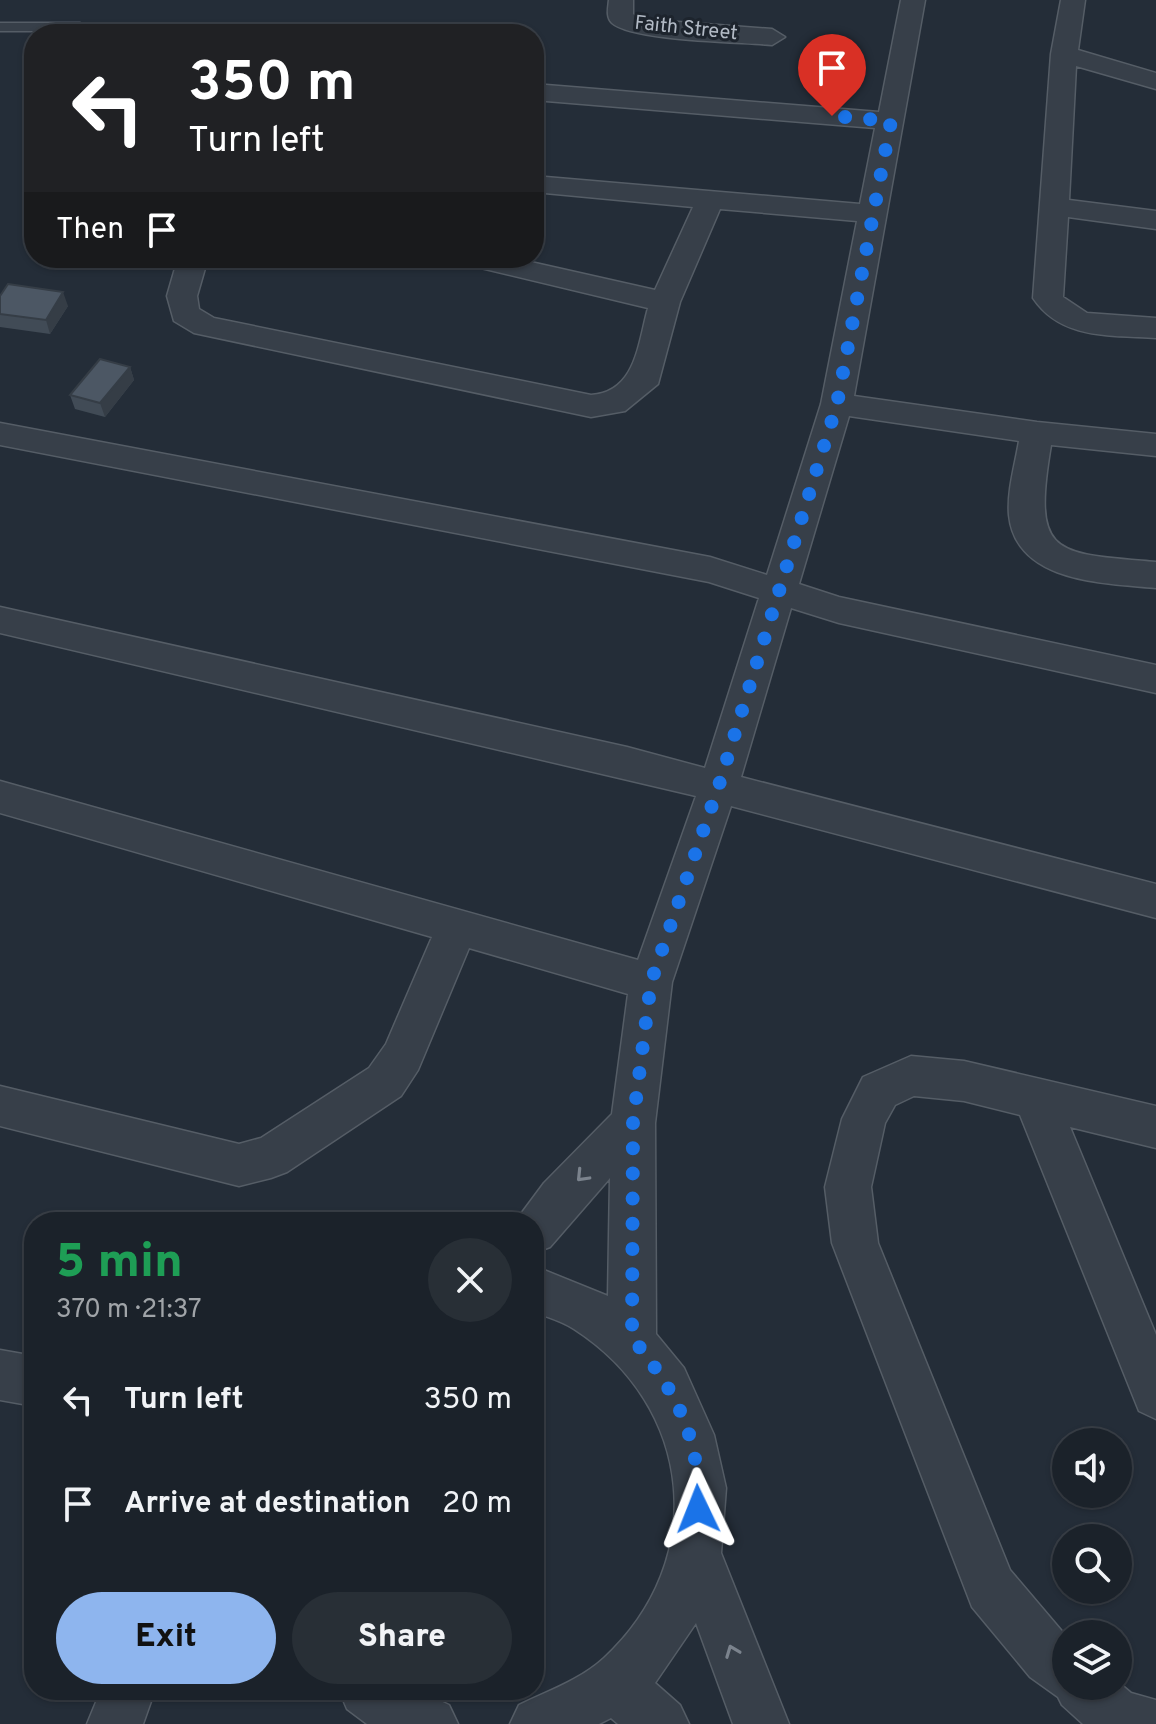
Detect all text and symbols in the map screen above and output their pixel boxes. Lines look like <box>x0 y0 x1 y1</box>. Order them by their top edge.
street label: Faith Street <box>633 11 739 47</box>
pin <box>798 34 866 116</box>
icon: arrive <box>810 46 854 90</box>
text: 350 m <box>188 50 356 120</box>
icon: left <box>56 56 160 160</box>
text: Turn left <box>188 119 325 165</box>
icon: arrive <box>140 208 184 252</box>
text: Then <box>56 212 124 249</box>
one-way arrow <box>577 1167 591 1181</box>
text: 5 min <box>56 1234 183 1294</box>
button: close <box>428 1238 512 1322</box>
text: 370 m · 21:37 <box>56 1294 202 1327</box>
icon: left <box>56 1378 100 1422</box>
text: Turn left <box>124 1382 244 1419</box>
text: 350 m <box>424 1382 512 1419</box>
map controls <box>1052 1428 1132 1700</box>
button: sound <box>1052 1428 1132 1508</box>
position arrow <box>656 1467 740 1551</box>
icon: arrive <box>56 1482 100 1526</box>
text: Arrive at destination <box>124 1486 410 1523</box>
text: 20 m <box>442 1486 512 1523</box>
button: search <box>1052 1524 1132 1604</box>
button: Exit <box>56 1592 276 1684</box>
button: Share <box>292 1592 512 1684</box>
button: layers <box>1052 1620 1132 1700</box>
one-way arrow <box>725 1645 742 1659</box>

